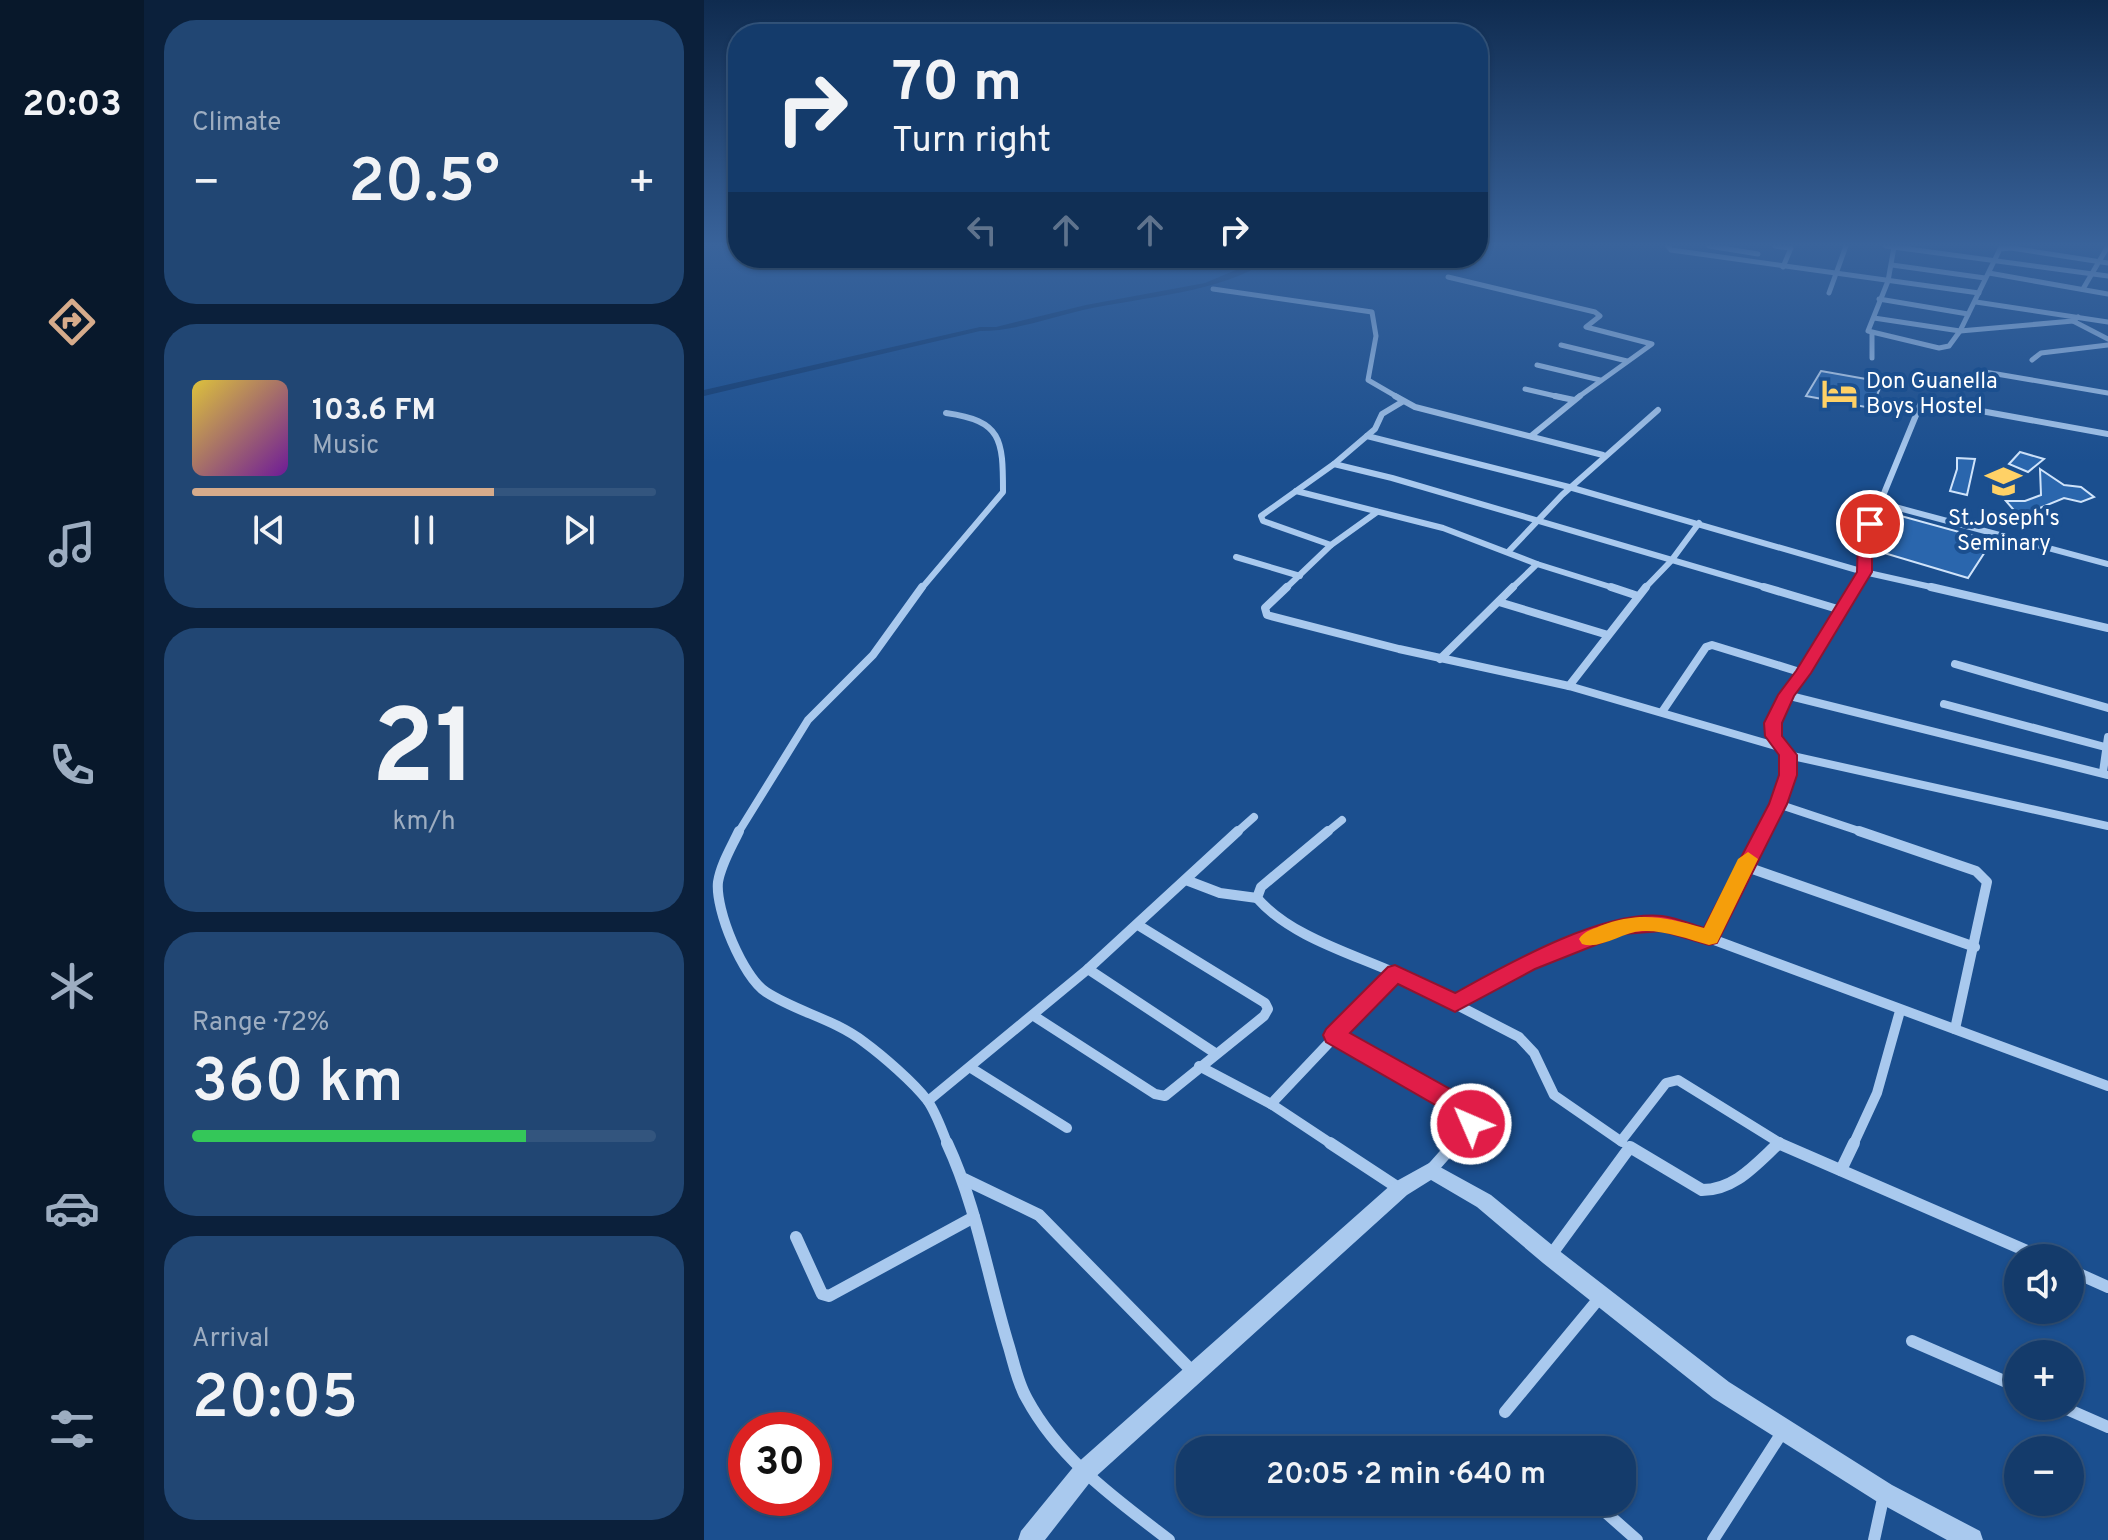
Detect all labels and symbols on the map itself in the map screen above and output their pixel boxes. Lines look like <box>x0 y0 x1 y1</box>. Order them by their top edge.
place label: Don Guanella Boys Hostel <box>1866 369 1998 421</box>
hotel icon: Don Guanella Boys Hostel <box>1821 374 1859 412</box>
school or university icon: St.Joseph's Seminary <box>1985 462 2023 500</box>
pin <box>1836 490 1904 558</box>
place label: St.Joseph's Seminary <box>1948 506 2060 558</box>
position arrow <box>1429 1082 1513 1166</box>
speed limit sign: 30 <box>728 1412 832 1516</box>

